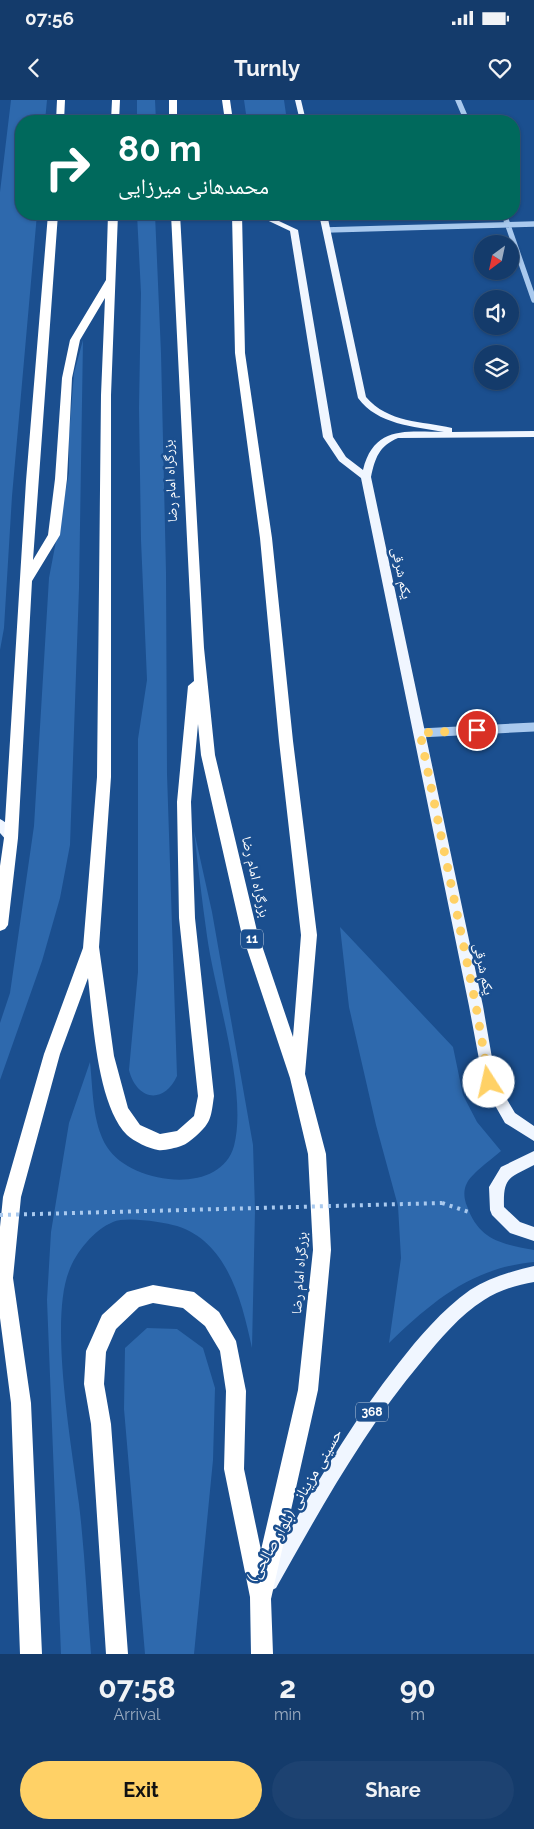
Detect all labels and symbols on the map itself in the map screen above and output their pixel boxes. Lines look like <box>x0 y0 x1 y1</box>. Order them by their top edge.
north arrow <box>474 235 519 280</box>
street label: بزرگراه امام رضا <box>160 439 182 523</box>
street label: یکم شرقی <box>387 546 415 601</box>
pin <box>456 709 498 751</box>
street label: بزرگراه امام رضا <box>237 835 273 920</box>
road number: 11 <box>241 930 263 949</box>
street label: یکم شرقی <box>469 942 497 997</box>
position arrow <box>462 1055 514 1107</box>
street label: بزرگراه امام رضا <box>288 1231 312 1315</box>
road number: 368 <box>356 1402 388 1421</box>
street label: حسینی مزینانی (بلوار صالحی) <box>243 1425 347 1586</box>

